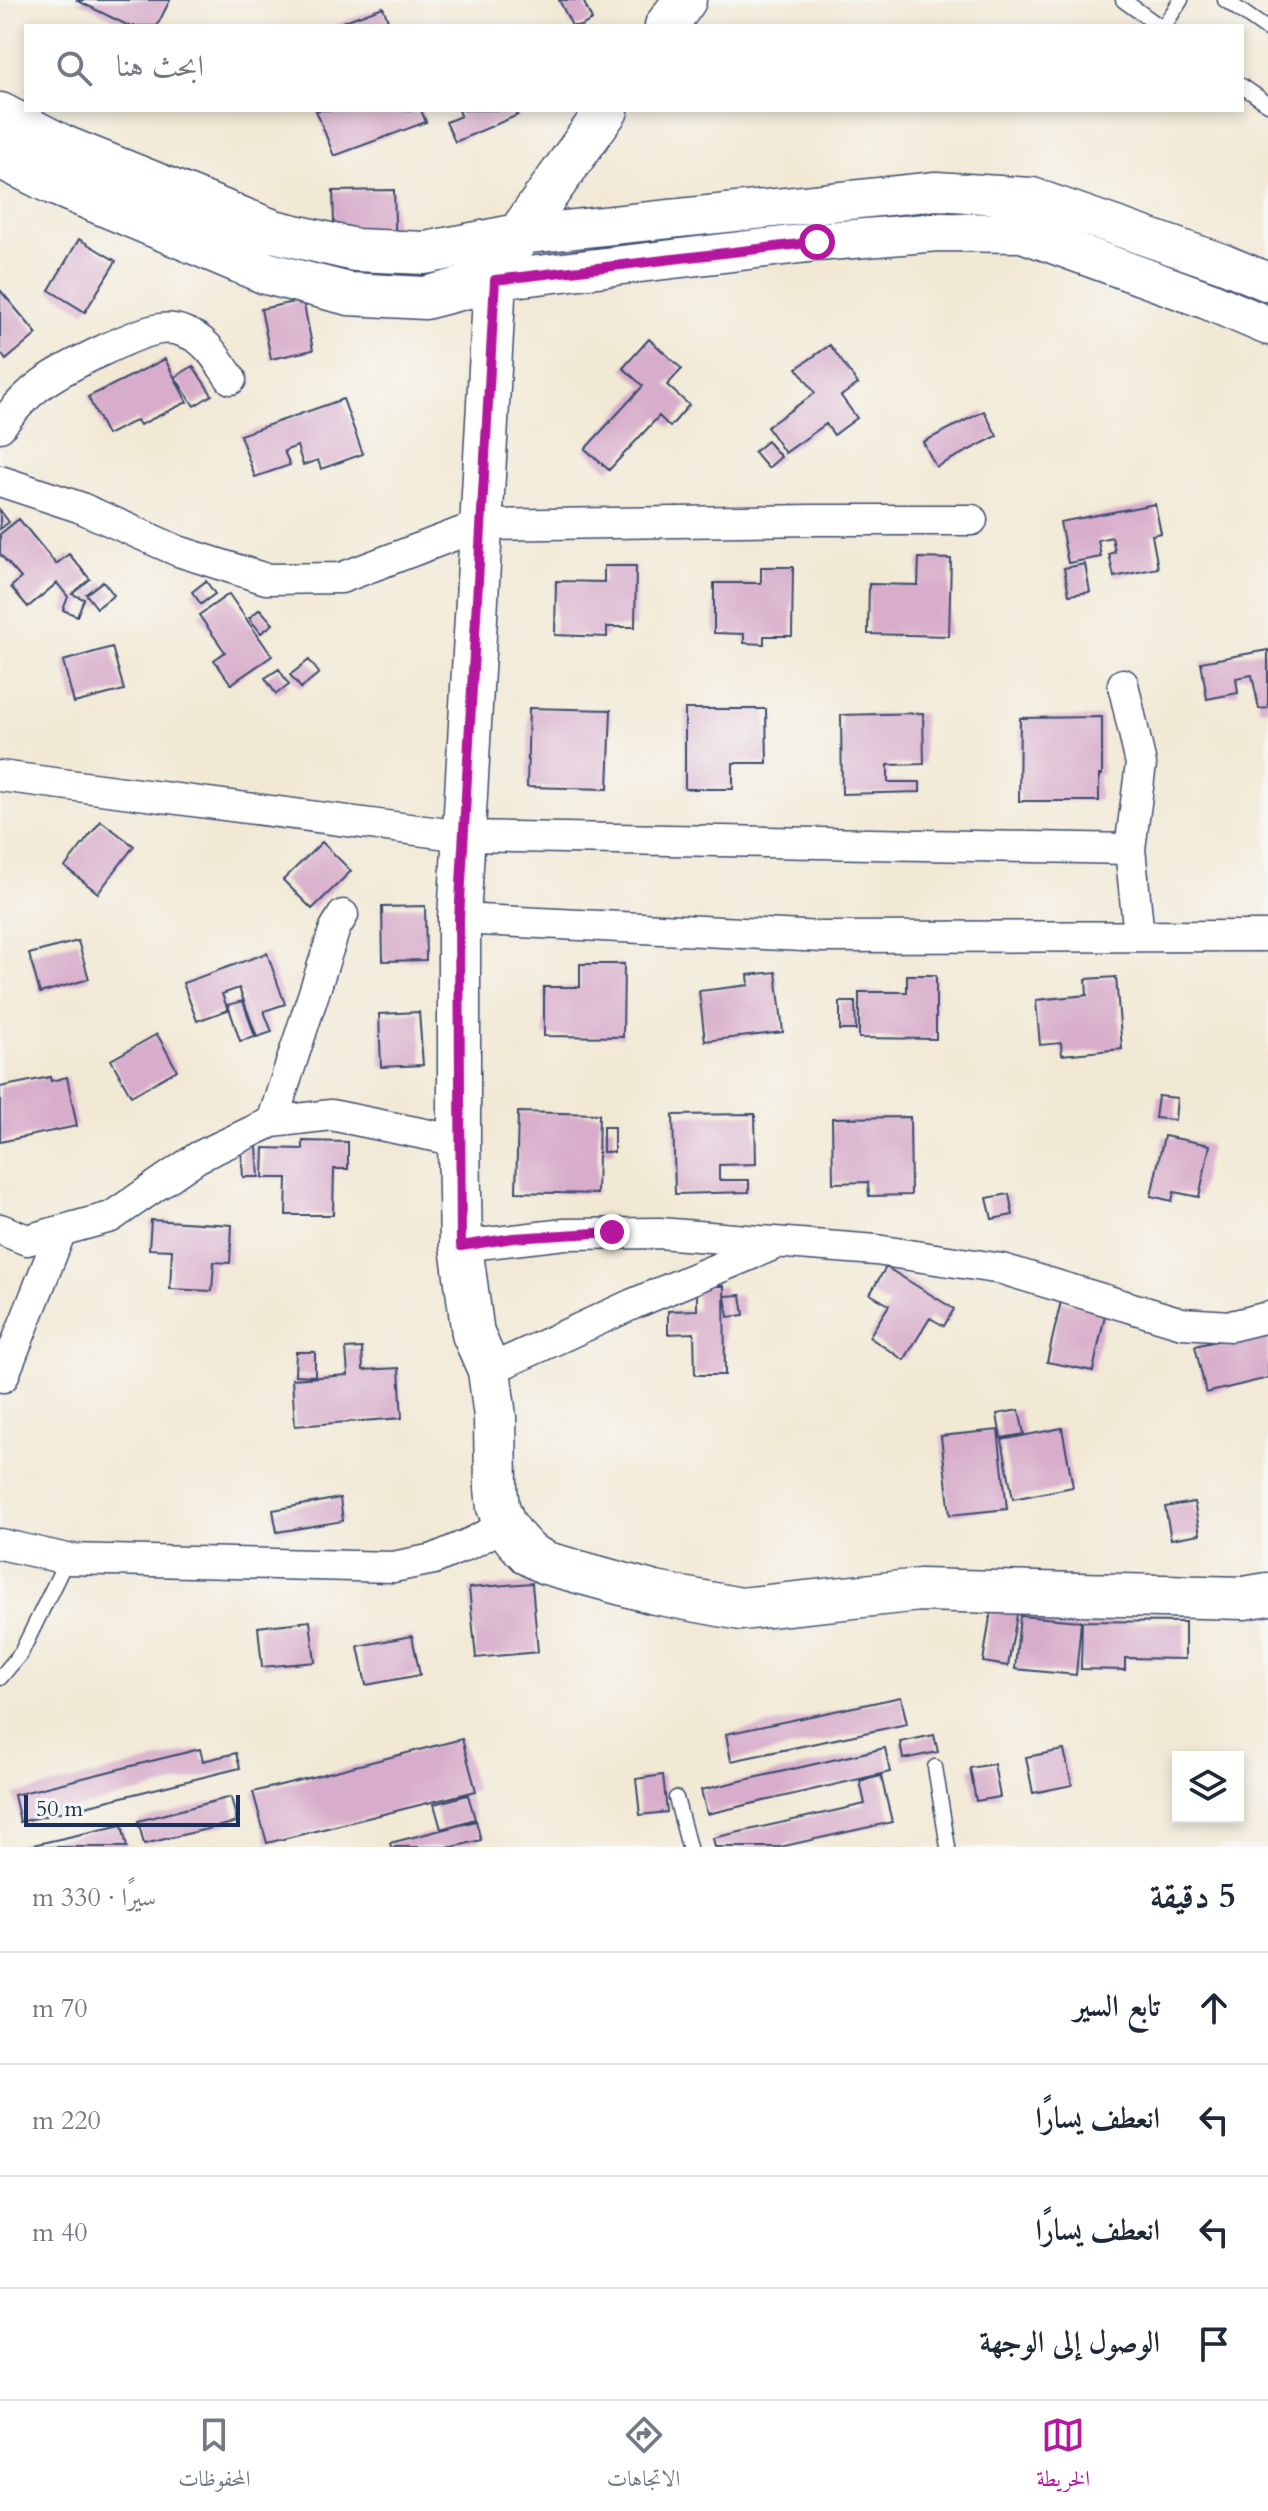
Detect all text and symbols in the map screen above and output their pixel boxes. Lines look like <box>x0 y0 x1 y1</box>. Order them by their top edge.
search box <box>24 24 1244 112</box>
icon: search <box>52 46 96 90</box>
text: ابحث هنا <box>116 46 204 87</box>
route start <box>799 224 835 260</box>
route end <box>594 1214 630 1250</box>
map controls <box>1172 1751 1244 1823</box>
button: layers <box>1172 1751 1244 1823</box>
scale bar <box>24 1791 240 1827</box>
text: 50 m <box>36 1794 83 1824</box>
text: 5 دقيقة <box>1150 1873 1236 1919</box>
text: سيرًا · 330 m <box>32 1880 156 1915</box>
text: تابع السير <box>1074 1986 1160 2027</box>
icon: ahead <box>1192 1986 1236 2030</box>
text: 70 m <box>32 1991 88 2026</box>
text: انعطف يسارًا <box>1035 2098 1160 2139</box>
icon: left <box>1192 2098 1236 2142</box>
text: 220 m <box>32 2103 101 2138</box>
text: انعطف يسارًا <box>1035 2210 1160 2251</box>
icon: left <box>1192 2210 1236 2254</box>
text: 40 m <box>32 2215 88 2250</box>
text: الوصول إلى الوجهة <box>980 2322 1160 2363</box>
icon: arrive <box>1192 2322 1236 2366</box>
tab: المحفوظات <box>178 2413 251 2500</box>
tab: الاتجاهات <box>607 2413 680 2500</box>
tab: الخريطة <box>1036 2413 1090 2500</box>

